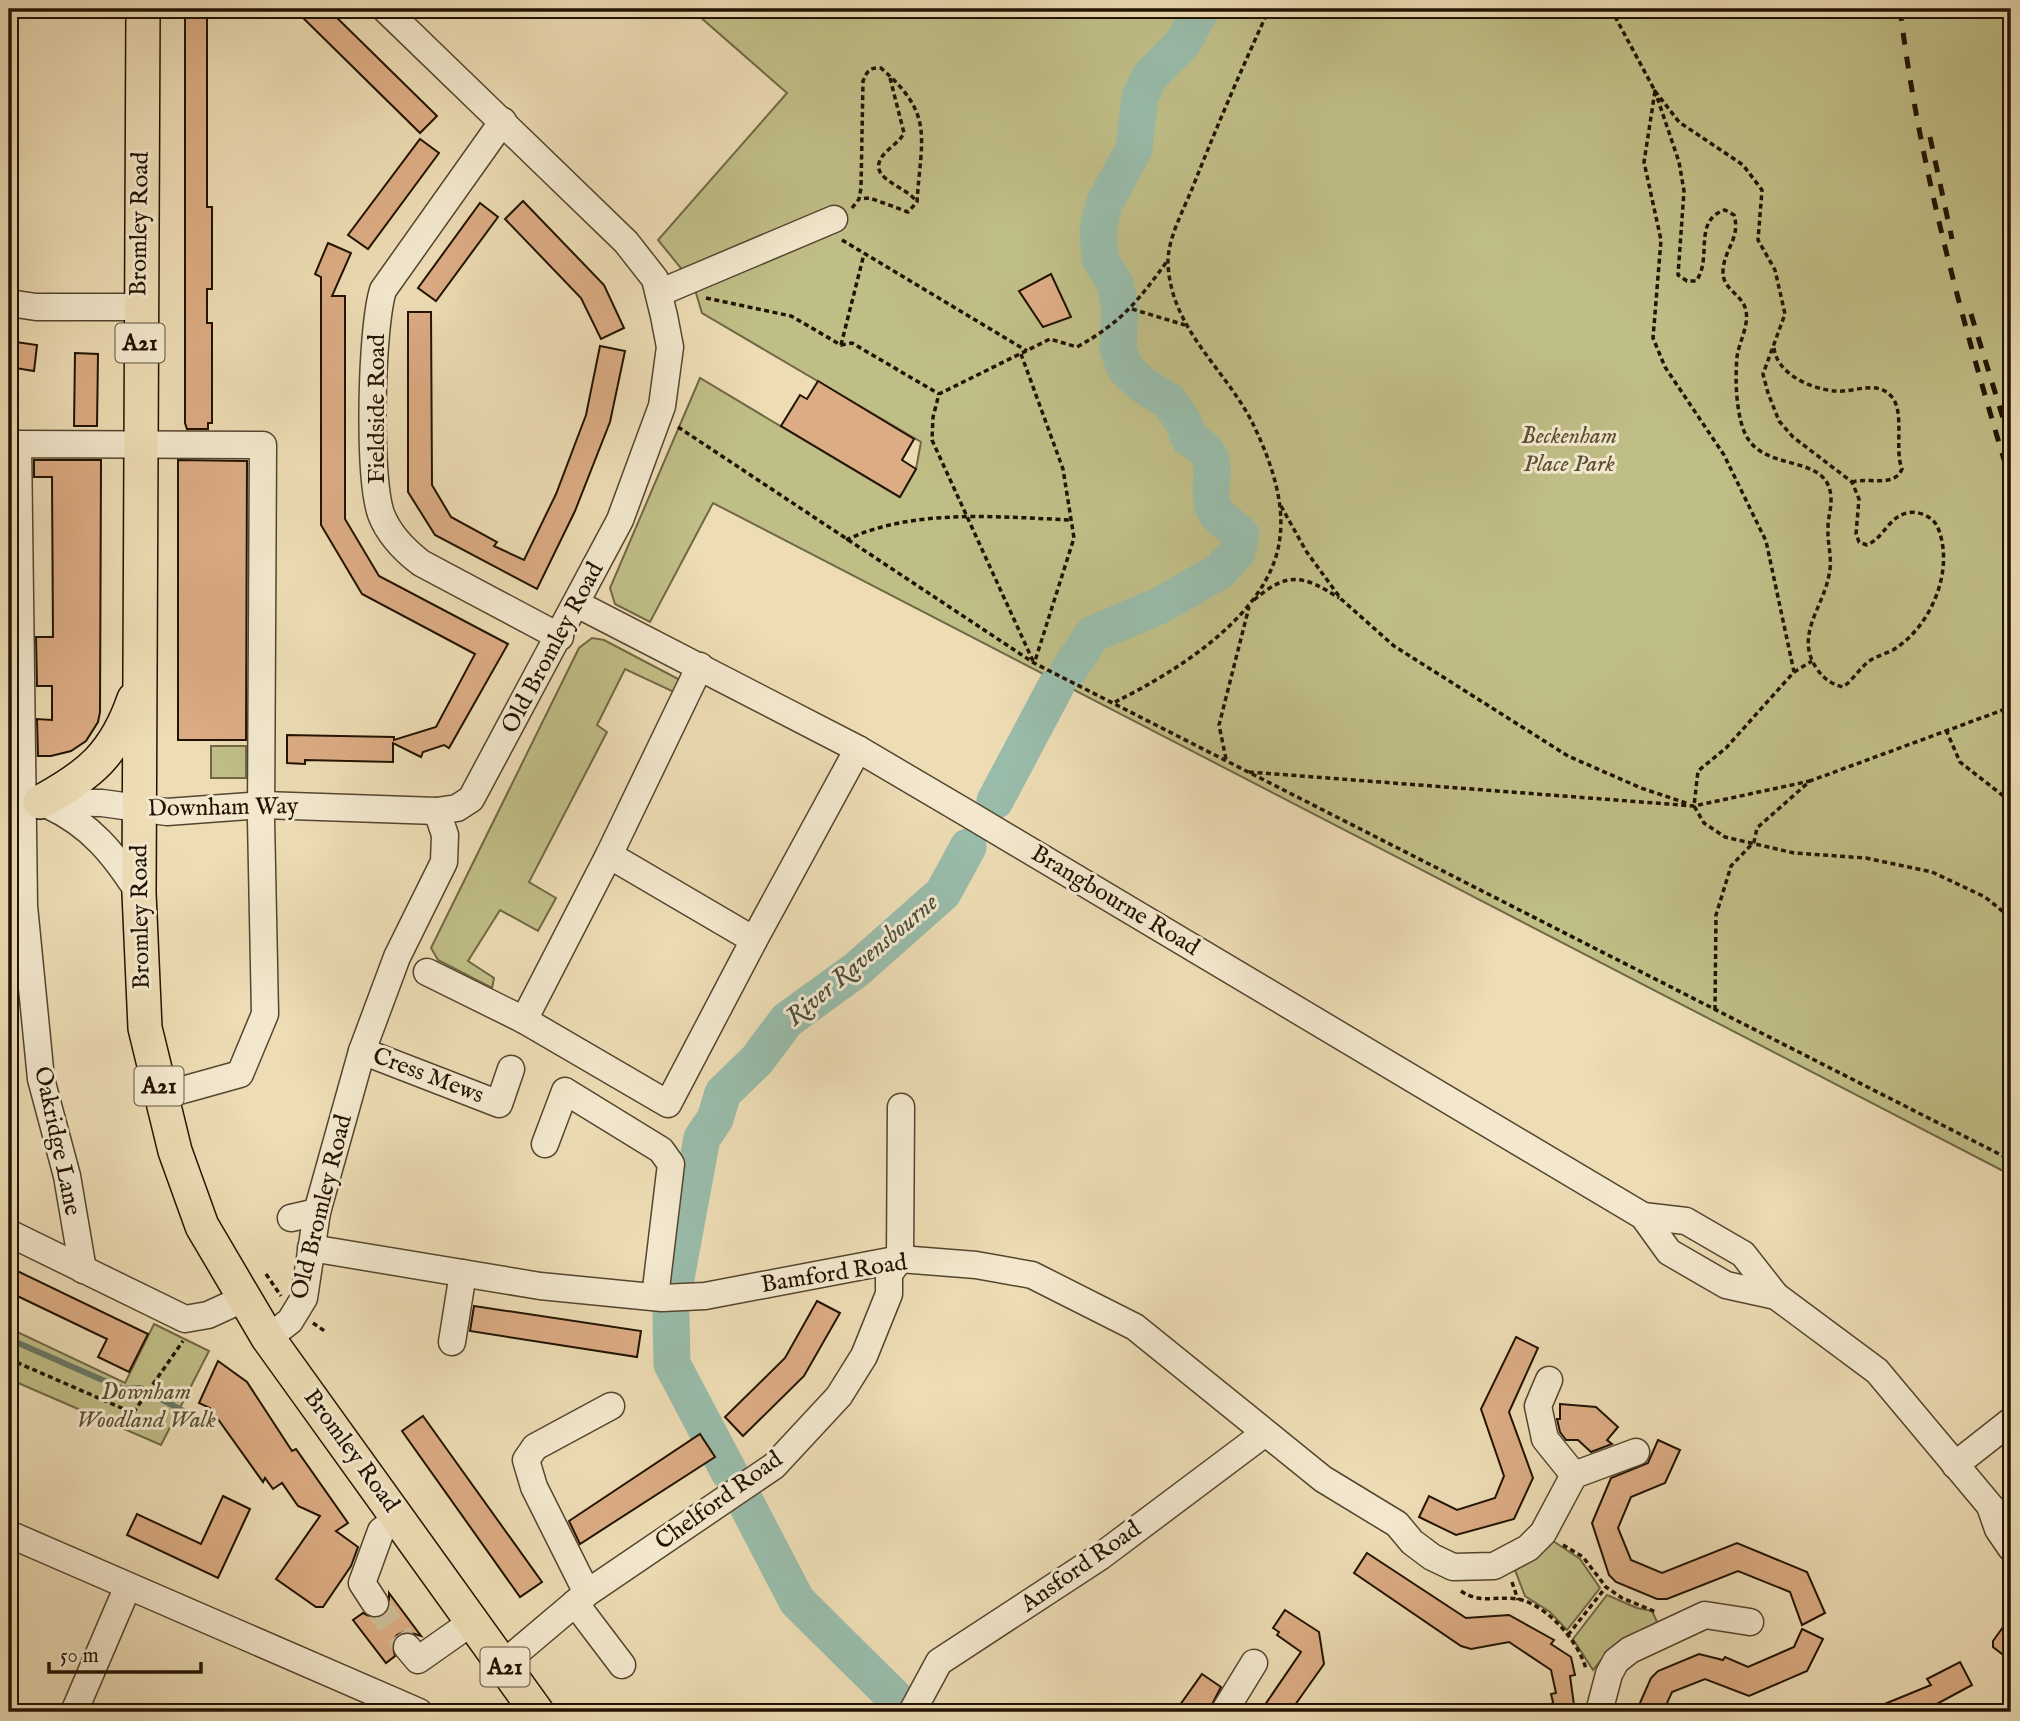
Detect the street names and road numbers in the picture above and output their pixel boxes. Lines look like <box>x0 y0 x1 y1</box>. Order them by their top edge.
street label: Bromley Road <box>123 151 157 297</box>
road number: A21 <box>116 324 164 362</box>
street label: Fieldside Road <box>362 334 393 484</box>
street label: Old Bromley Road <box>495 557 611 739</box>
street label: Downham Way <box>147 791 299 825</box>
street label: Brangbourne Road <box>1025 839 1205 964</box>
street label: Bromley Road <box>124 844 158 990</box>
street label: Cress Mews <box>368 1041 488 1111</box>
street label: Oakridge Lane <box>26 1064 88 1218</box>
road number: A21 <box>134 1066 184 1106</box>
street label: Old Bromley Road <box>284 1111 360 1303</box>
street label: Bamford Road <box>759 1247 909 1301</box>
street label: Bromley Road <box>296 1383 406 1519</box>
street label: Chelford Road <box>649 1444 789 1558</box>
street label: Ansford Road <box>1014 1514 1147 1620</box>
road number: A21 <box>480 1648 530 1686</box>

